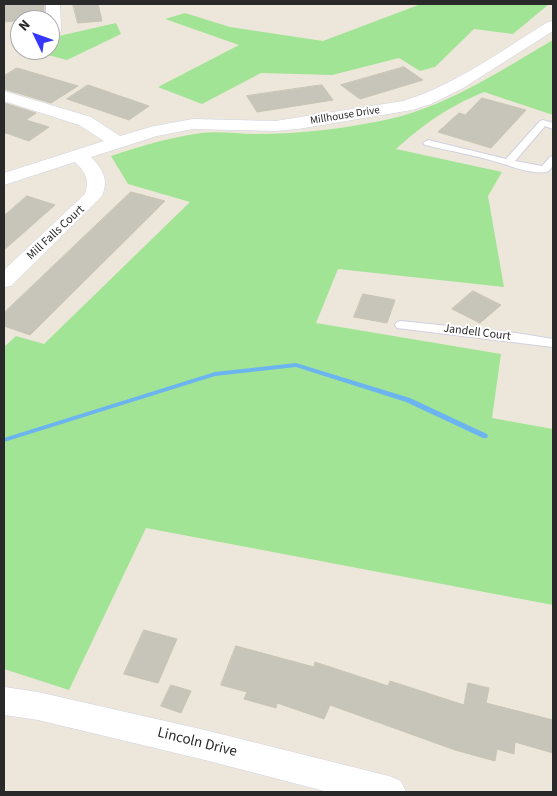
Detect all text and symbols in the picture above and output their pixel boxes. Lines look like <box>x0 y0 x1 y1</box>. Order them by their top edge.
north arrow <box>10 10 60 60</box>
text: N <box>14 15 35 36</box>
street label: Millhouse Drive <box>309 104 381 128</box>
street label: Mill Falls Court <box>24 203 88 263</box>
street label: Jandell Court <box>443 322 511 344</box>
street label: Lincoln Drive <box>155 724 239 762</box>

